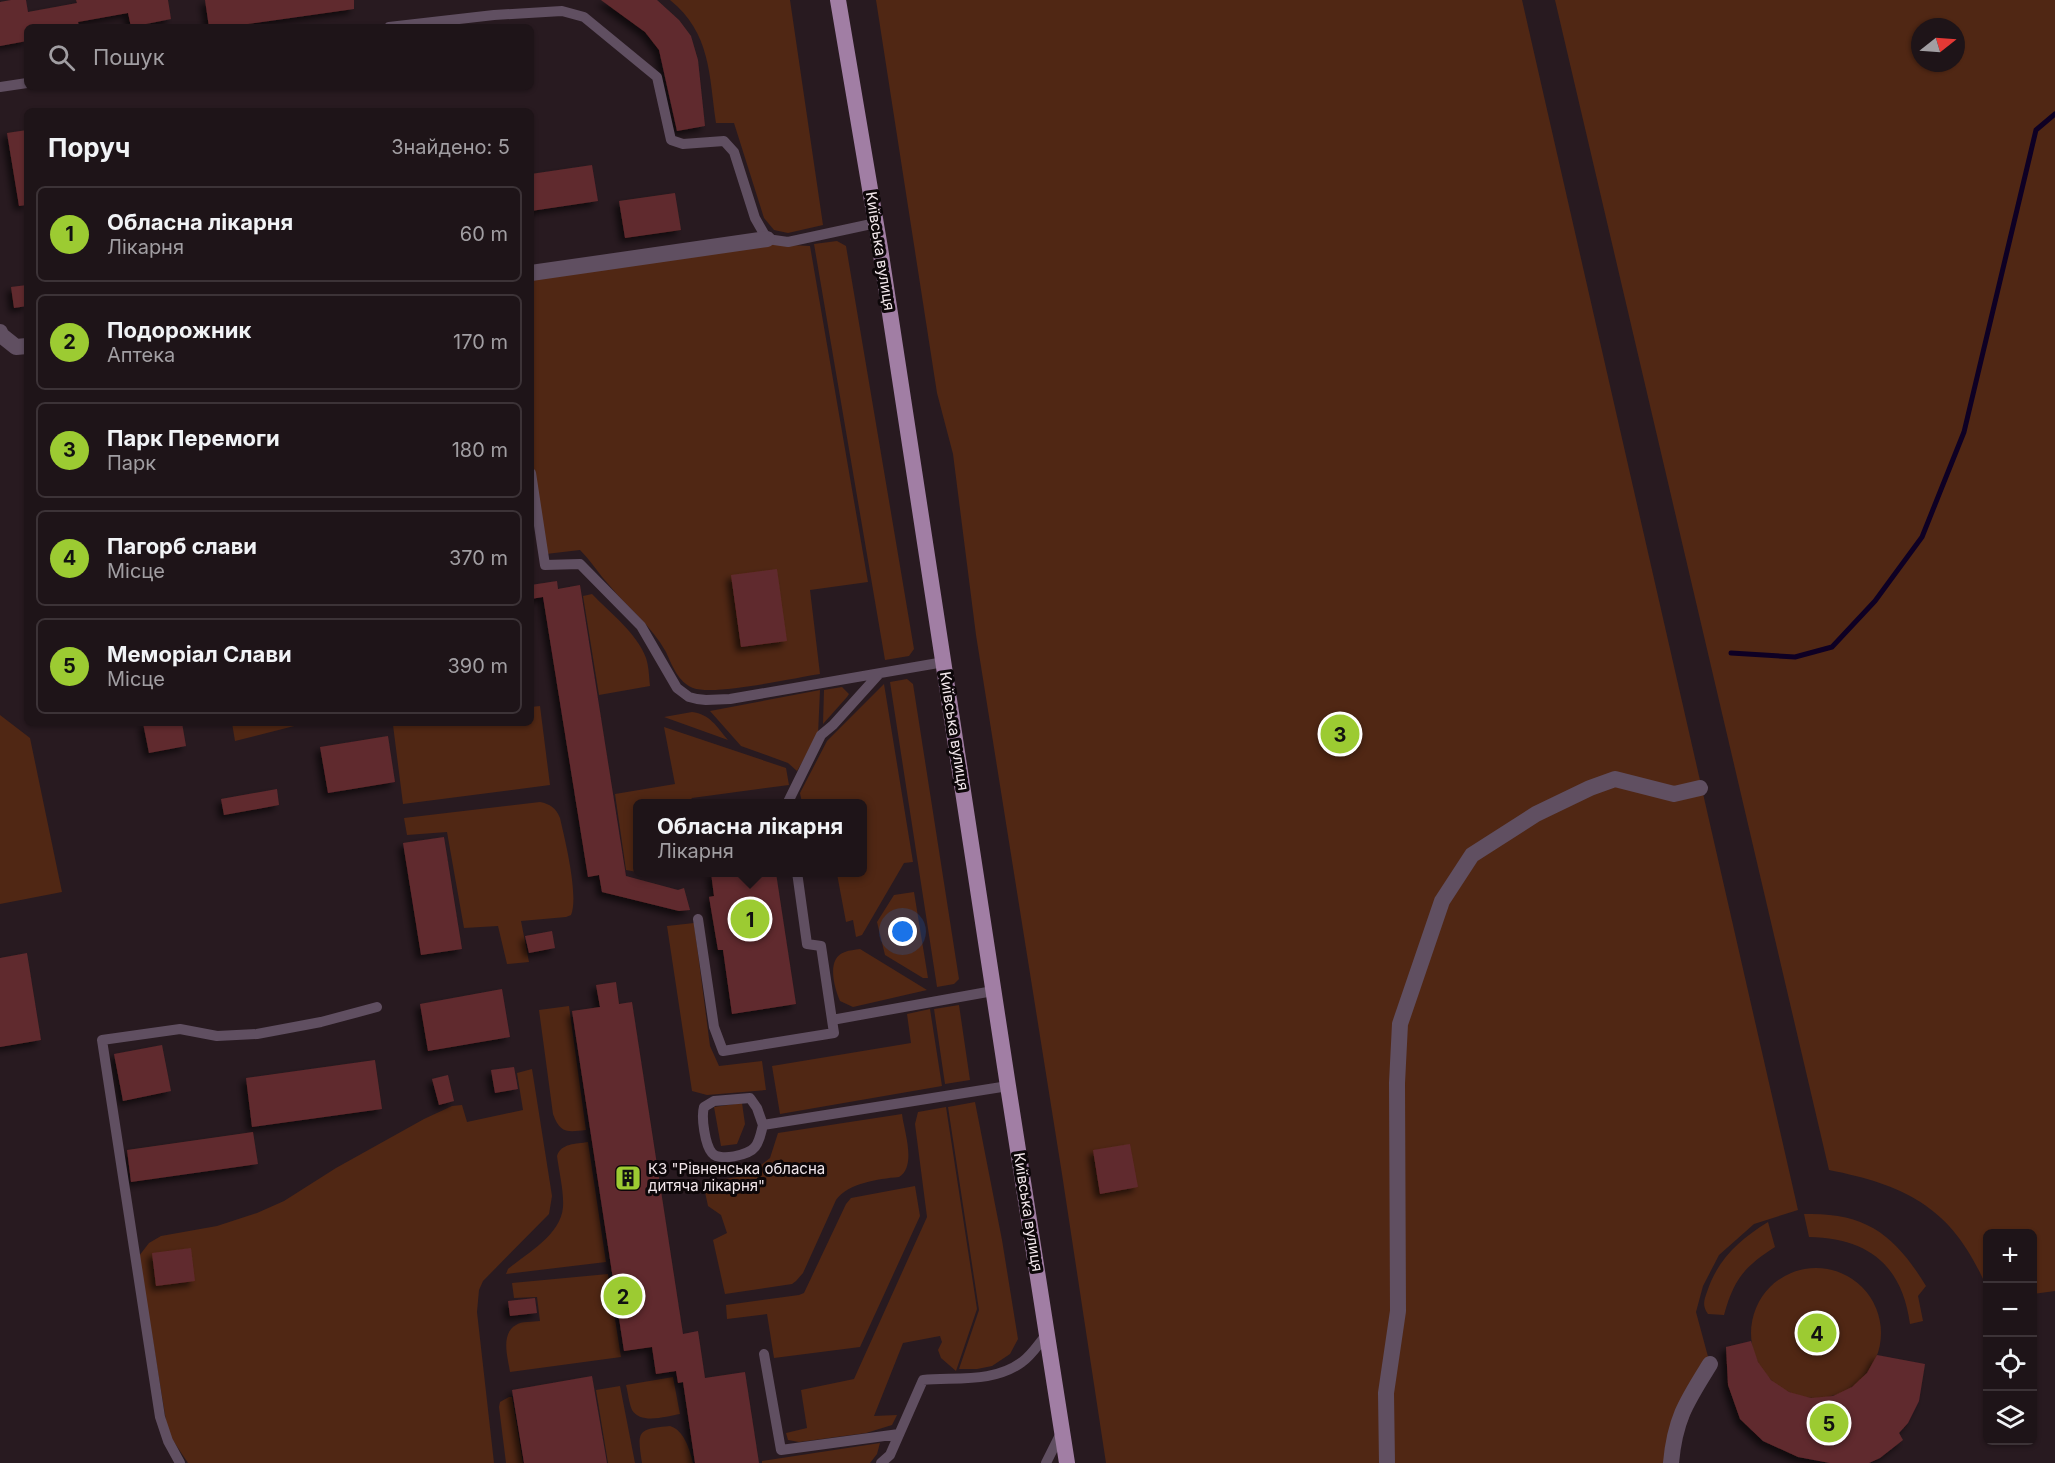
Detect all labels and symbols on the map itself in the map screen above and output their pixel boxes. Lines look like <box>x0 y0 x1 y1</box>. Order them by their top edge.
north arrow <box>1911 18 1965 72</box>
street label: Київська вулиця <box>862 190 899 312</box>
street label: Київська вулиця <box>936 670 973 792</box>
pin: 3 <box>1320 712 1360 756</box>
pin: 1 <box>730 896 770 942</box>
your location <box>888 917 917 946</box>
street label: Київська вулиця <box>1010 1151 1047 1273</box>
place label: КЗ "Рівненська обласна дитяча лікарня" <box>648 1159 825 1195</box>
building icon: КЗ "Рівненська обласна дитяча лікарня" <box>613 1163 643 1193</box>
pin: 2 <box>604 1274 642 1318</box>
pin: 4 <box>1798 1310 1836 1356</box>
pin: 5 <box>1810 1400 1848 1446</box>

